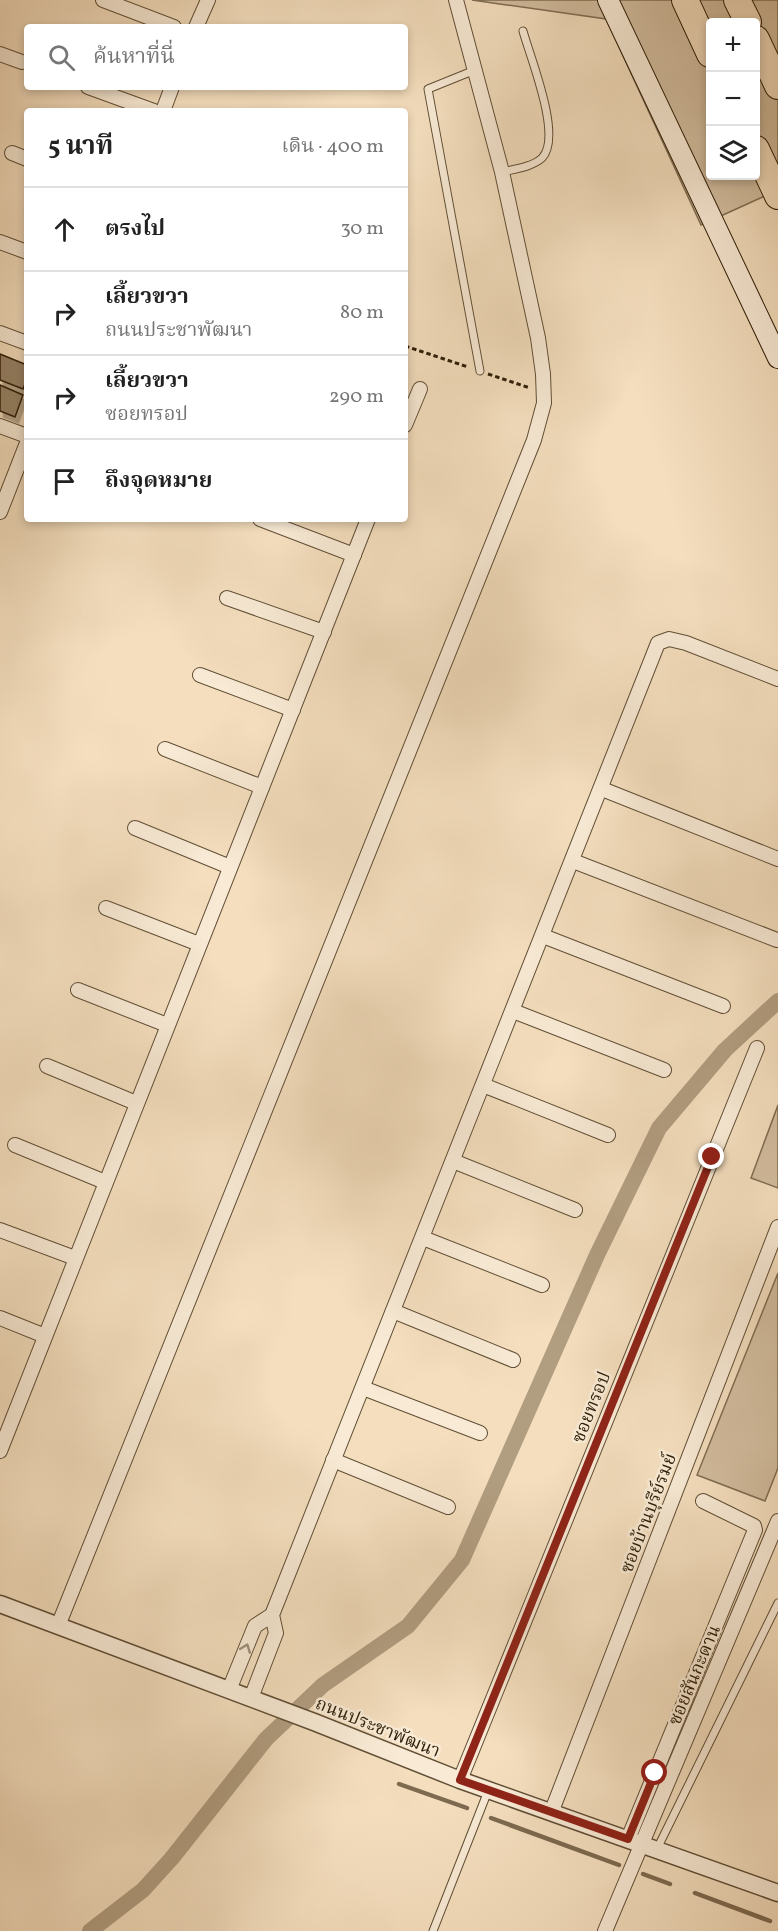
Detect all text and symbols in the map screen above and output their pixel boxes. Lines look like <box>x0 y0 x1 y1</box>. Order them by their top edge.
map controls <box>706 18 760 180</box>
button: + <box>706 18 760 72</box>
search box <box>24 24 408 90</box>
icon: search <box>45 41 78 74</box>
text: ค้นหาที่นี่ <box>93 42 175 73</box>
button: − <box>706 72 760 126</box>
button: layers <box>706 126 760 180</box>
text: 5 นาที <box>48 129 113 165</box>
text: เดิน · 400 m <box>282 133 384 161</box>
icon: ahead <box>48 213 81 246</box>
text: ตรงไป <box>105 214 165 245</box>
text: 30 m <box>340 215 384 243</box>
text: เลี้ยวขวา <box>105 282 189 313</box>
icon: right <box>48 297 81 330</box>
text: 80 m <box>340 299 384 327</box>
text: ถนนประชาพัฒนา <box>105 317 252 345</box>
text: เลี้ยวขวา <box>105 366 189 397</box>
icon: right <box>48 381 81 414</box>
text: 290 m <box>329 383 384 411</box>
text: ซอยทรอป <box>105 401 188 429</box>
icon: arrive <box>48 465 81 498</box>
text: ถึงจุดหมาย <box>105 466 212 497</box>
route end <box>698 1143 724 1169</box>
street label: ซอยทรอป <box>567 1368 618 1447</box>
street label: ซอยบ้านบุรีย์รมย์ <box>615 1450 684 1577</box>
street label: ซอยสันกะดาน <box>663 1621 728 1730</box>
one-way arrow <box>239 1644 251 1655</box>
street label: ถนนประชาพัฒนา <box>311 1692 444 1765</box>
route start <box>641 1759 667 1785</box>

